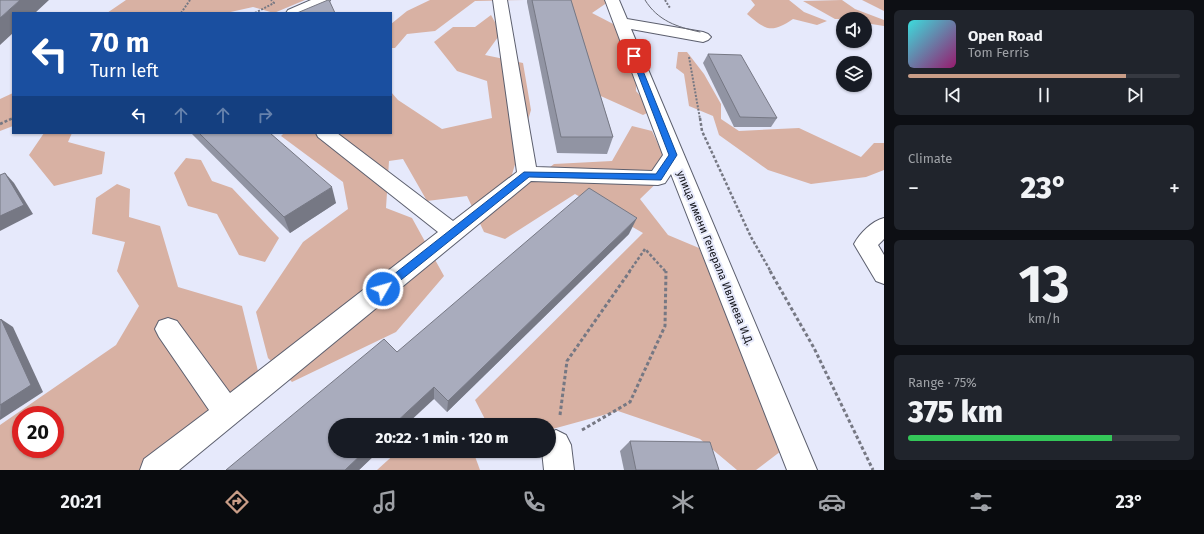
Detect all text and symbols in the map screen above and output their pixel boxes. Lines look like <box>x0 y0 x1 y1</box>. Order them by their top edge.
map controls <box>836 12 872 92</box>
button: sound <box>836 12 872 48</box>
text: 70 m <box>90 26 149 59</box>
text: Open Road <box>968 27 1043 45</box>
icon: left <box>24 28 76 80</box>
pin <box>617 39 651 73</box>
icon: arrive <box>623 45 645 67</box>
text: Tom Ferris <box>968 45 1029 60</box>
button: layers <box>836 56 872 92</box>
text: Turn left <box>90 60 159 82</box>
icon: previous <box>942 84 964 106</box>
icon: pause <box>1033 84 1055 106</box>
icon: next <box>1124 84 1146 106</box>
icon: left <box>128 104 150 126</box>
icon: ahead <box>170 104 192 126</box>
icon: ahead <box>212 104 234 126</box>
icon: right <box>254 104 276 126</box>
text: Climate <box>908 151 952 166</box>
street label: улица имени Генерала Ивлиева И.Д. <box>674 169 756 348</box>
text: 23° <box>1021 170 1067 206</box>
text: − <box>908 175 919 202</box>
text: + <box>1169 175 1180 202</box>
text: 13 <box>1018 253 1070 316</box>
position arrow <box>362 268 404 310</box>
text: km/h <box>1028 311 1060 326</box>
text: Range · 75% <box>908 375 977 390</box>
text: 375 km <box>908 394 1003 430</box>
speed limit sign: 20 <box>12 406 64 458</box>
text: 20:22 · 1 min · 120 m <box>376 429 508 447</box>
icon: directions <box>223 488 251 516</box>
icon: music <box>371 488 399 516</box>
icon: phone <box>520 488 548 516</box>
icon: climate <box>669 488 697 516</box>
icon: car <box>818 488 846 516</box>
icon: filters <box>967 488 995 516</box>
text: 20:21 <box>60 491 102 513</box>
text: 23° <box>1116 491 1143 513</box>

